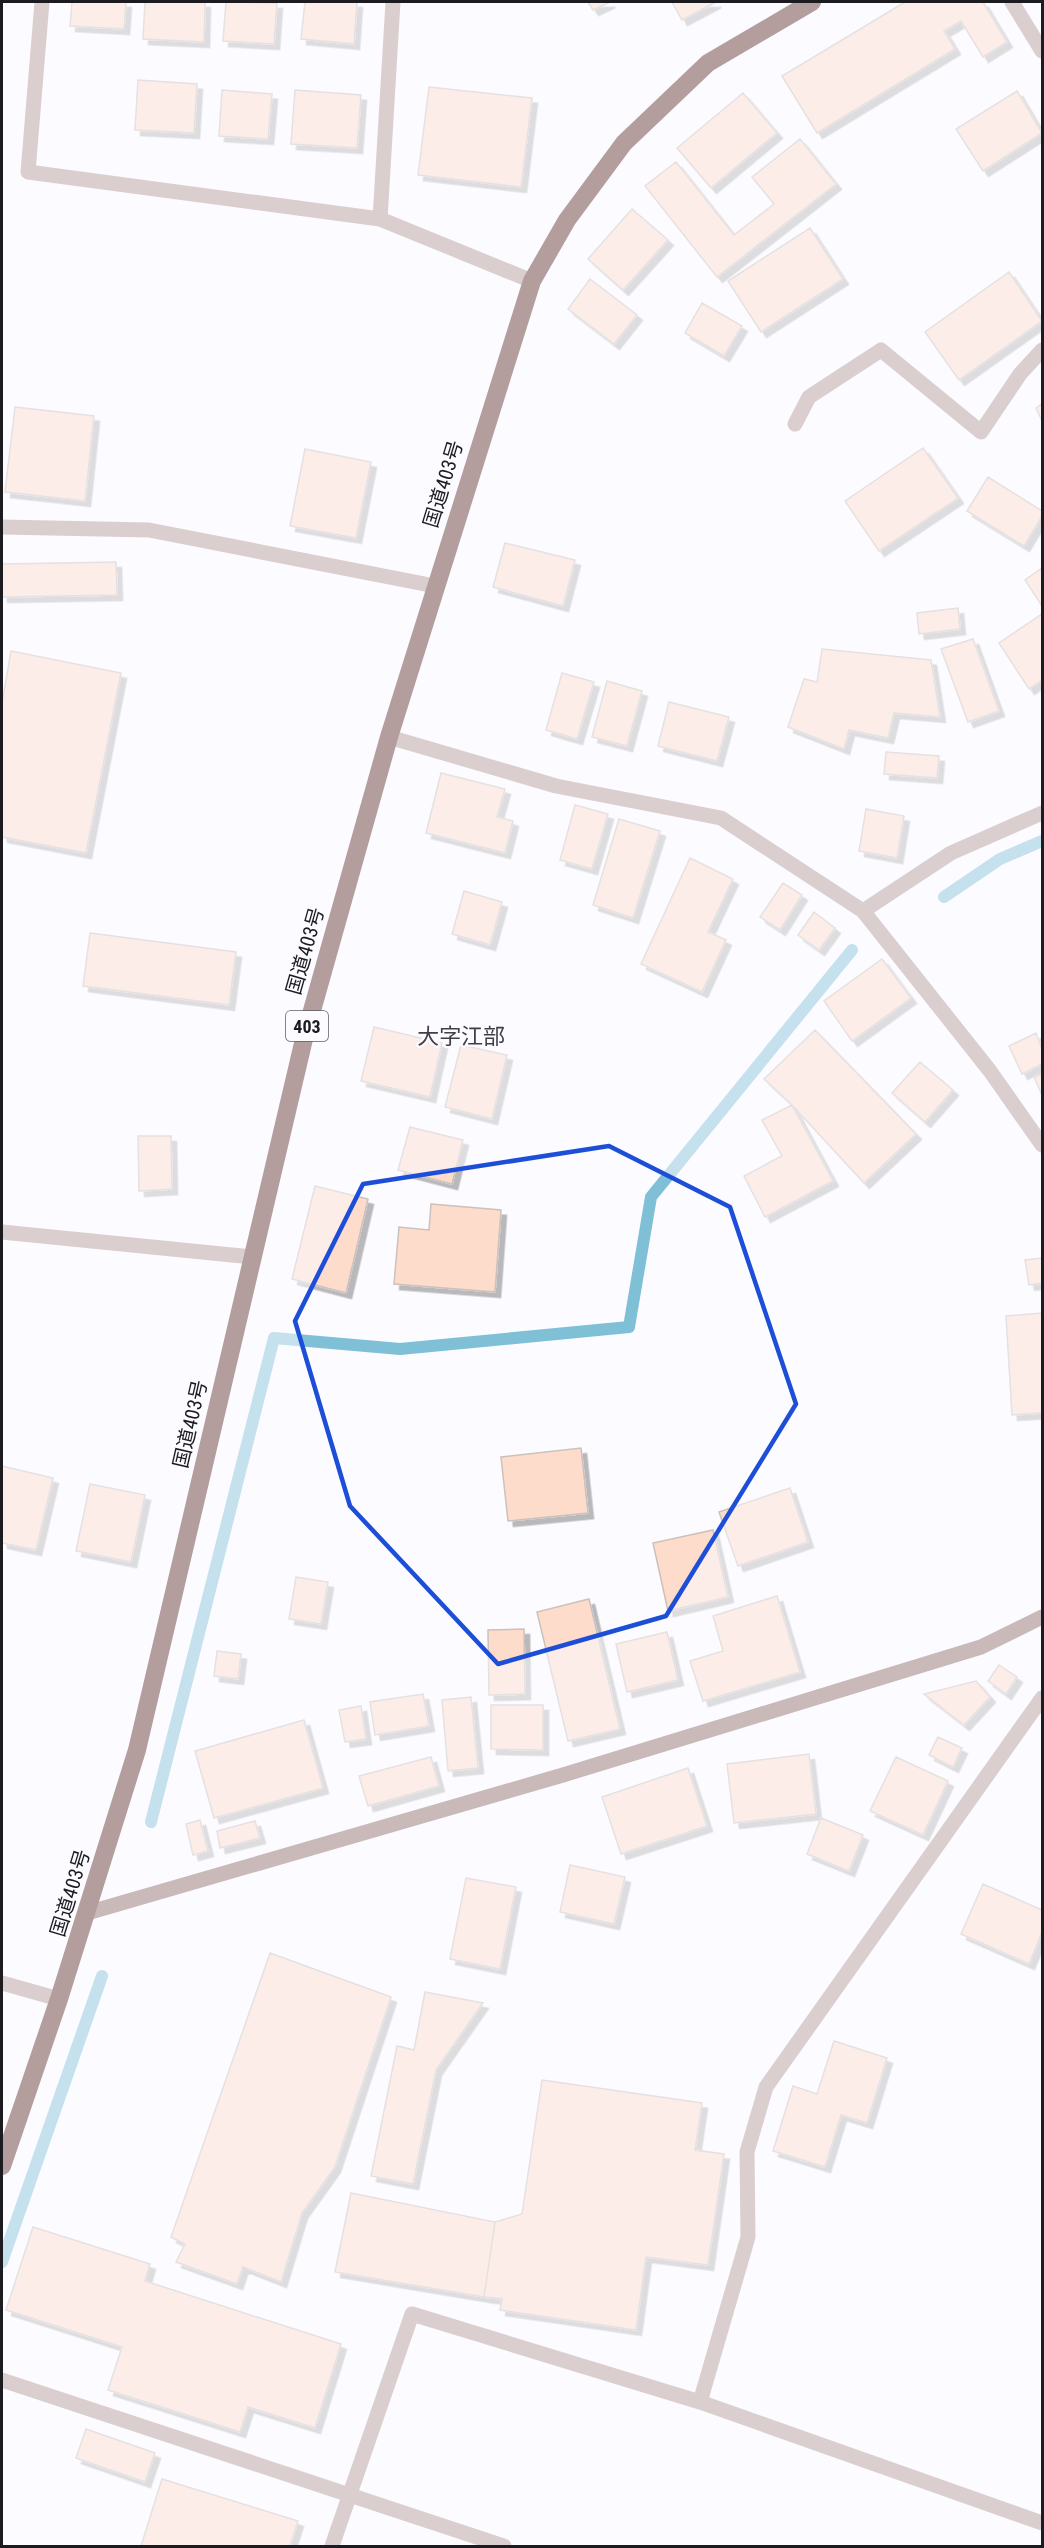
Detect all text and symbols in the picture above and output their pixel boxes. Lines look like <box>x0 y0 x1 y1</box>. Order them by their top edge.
street label: 国道403号 <box>418 438 468 530</box>
street label: 国道403号 <box>281 905 329 997</box>
road number: 403 <box>286 1011 328 1041</box>
district label: 大字江部 <box>417 1024 505 1049</box>
street label: 国道403号 <box>168 1378 212 1470</box>
street label: 国道403号 <box>45 1847 95 1939</box>

